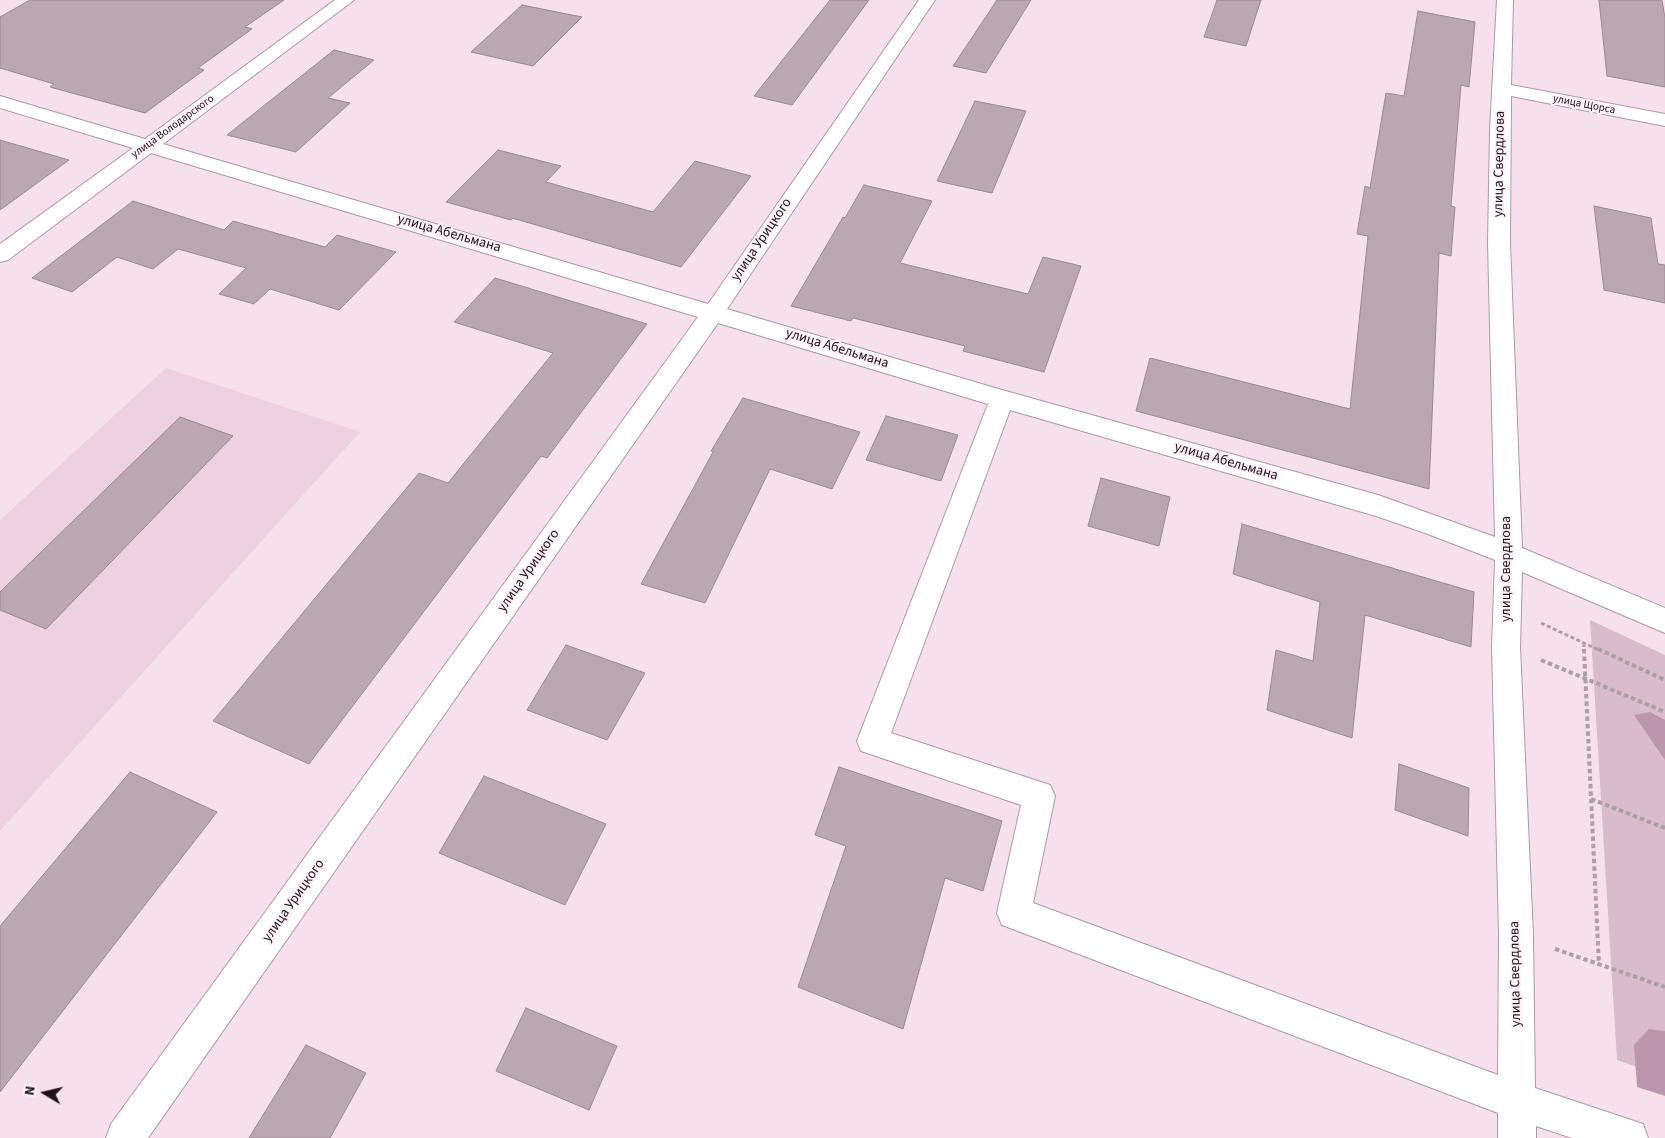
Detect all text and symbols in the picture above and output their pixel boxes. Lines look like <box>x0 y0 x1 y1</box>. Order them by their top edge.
street label: улица Щорса <box>1552 92 1616 118</box>
street label: улица Володарского <box>129 93 217 161</box>
street label: улица Свердлова <box>1491 111 1509 217</box>
street label: улица Урицкого <box>728 195 796 285</box>
street label: улица Абельмана <box>395 211 503 257</box>
street label: улица Абельмана <box>783 325 891 373</box>
street label: улица Абельмана <box>1172 439 1280 485</box>
street label: улица Свердлова <box>1499 516 1515 622</box>
street label: улица Урицкого <box>494 527 564 615</box>
street label: улица Урицкого <box>259 857 329 945</box>
street label: улица Свердлова <box>1507 921 1525 1027</box>
north arrow <box>20 1068 70 1118</box>
text: N <box>20 1084 41 1097</box>

